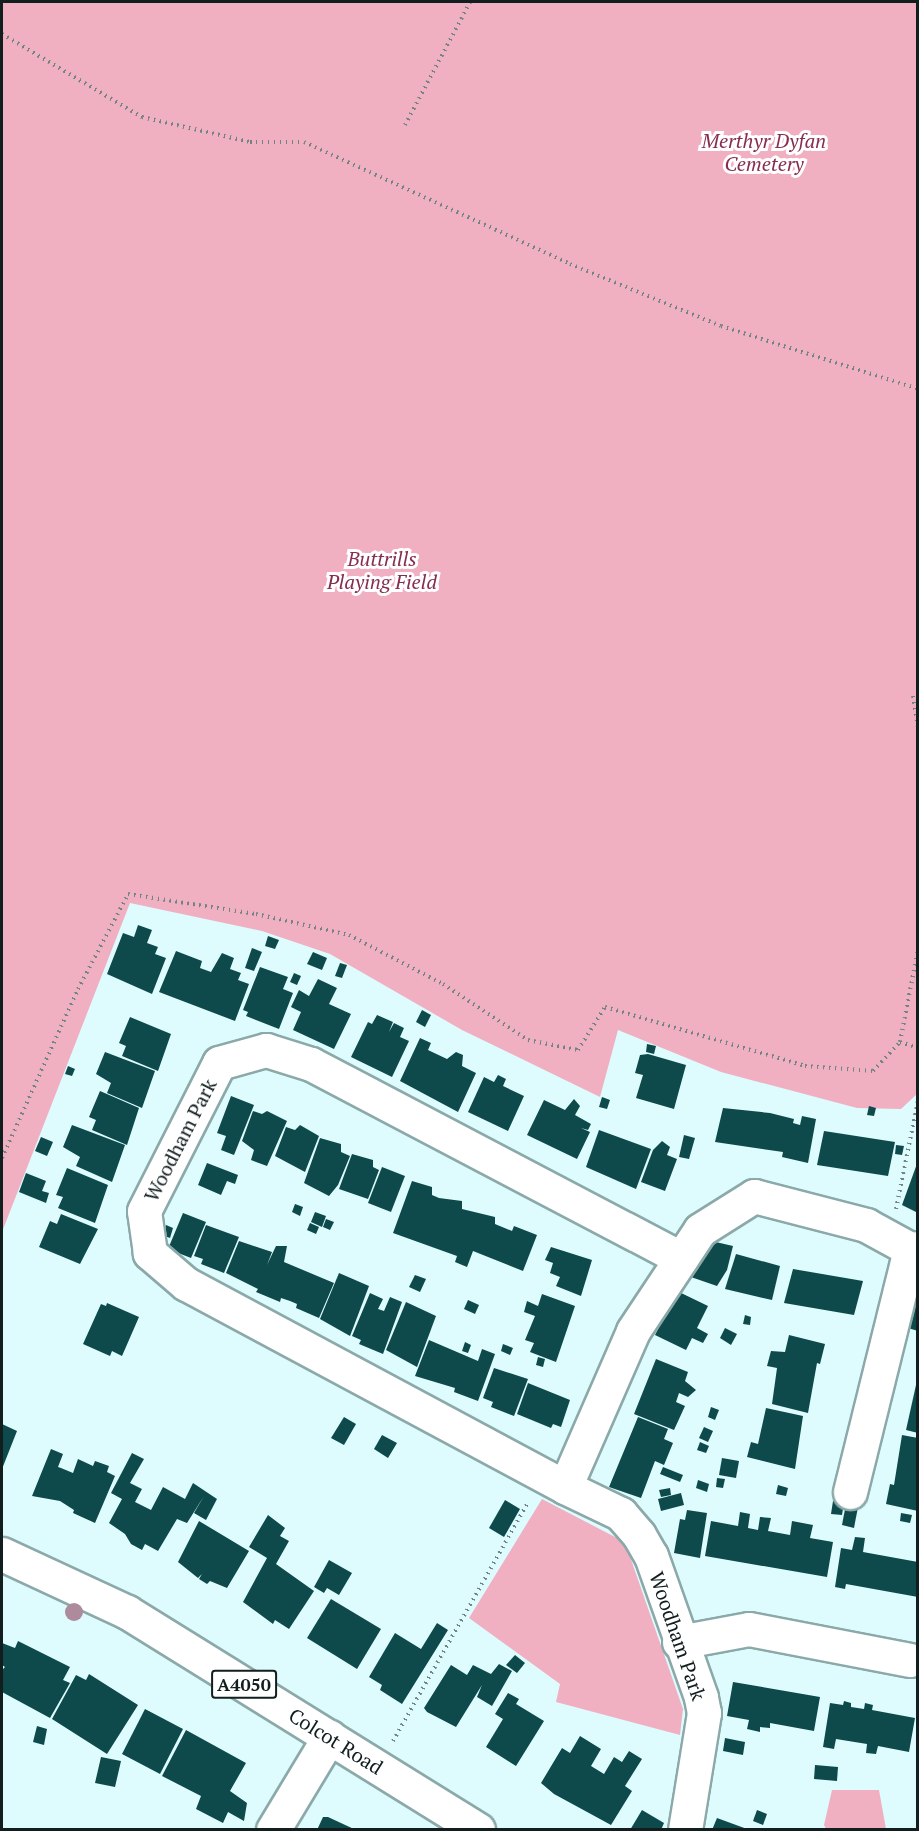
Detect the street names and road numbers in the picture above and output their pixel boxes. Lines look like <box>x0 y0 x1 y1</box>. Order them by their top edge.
street label: Woodham Park <box>139 1075 221 1205</box>
street label: Woodham Park <box>645 1568 711 1704</box>
road number: A4050 <box>211 1669 277 1699</box>
street label: Colcot Road <box>285 1703 387 1779</box>

